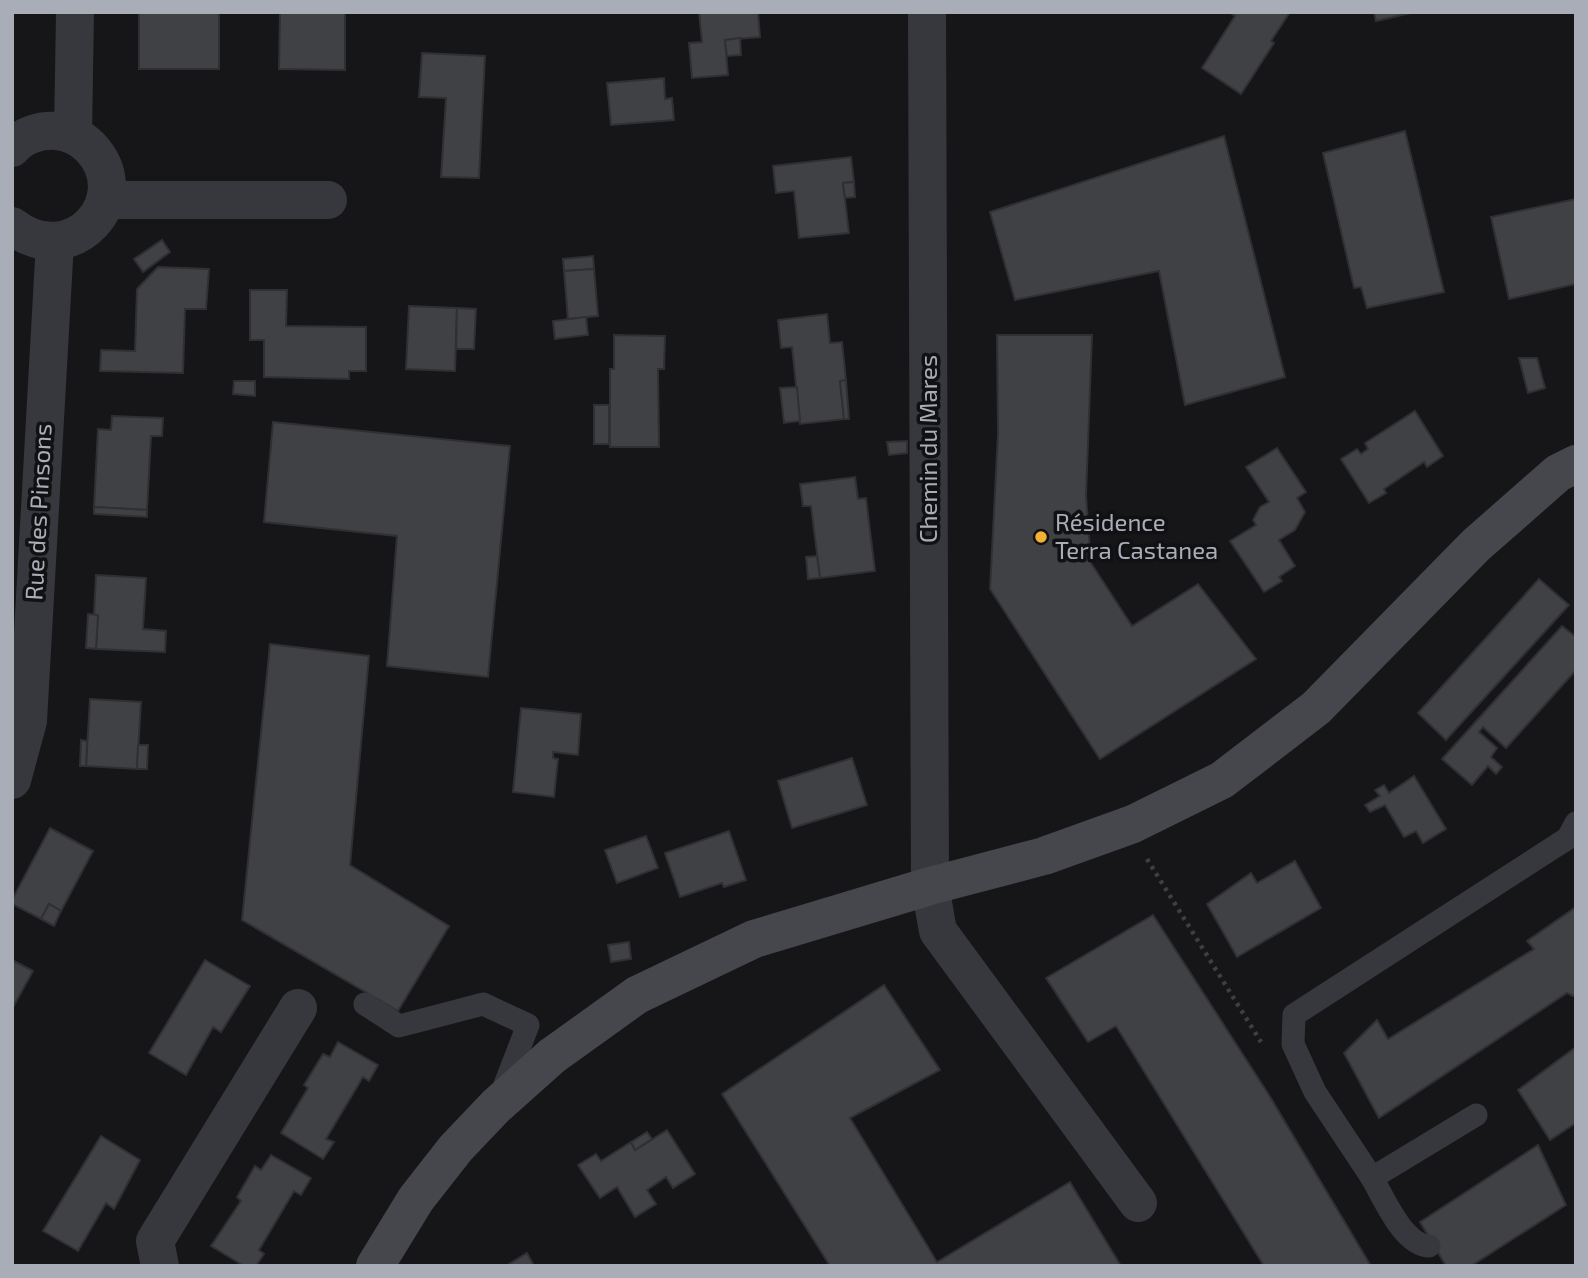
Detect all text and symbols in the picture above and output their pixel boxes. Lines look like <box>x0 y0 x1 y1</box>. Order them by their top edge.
street label: Chemin du Mares <box>913 355 942 543</box>
street label: Rue des Pinsons <box>18 423 57 601</box>
place label: Résidence Terra Castanea <box>1055 507 1218 564</box>
marker: Résidence Terra Castanea <box>1033 529 1049 545</box>

